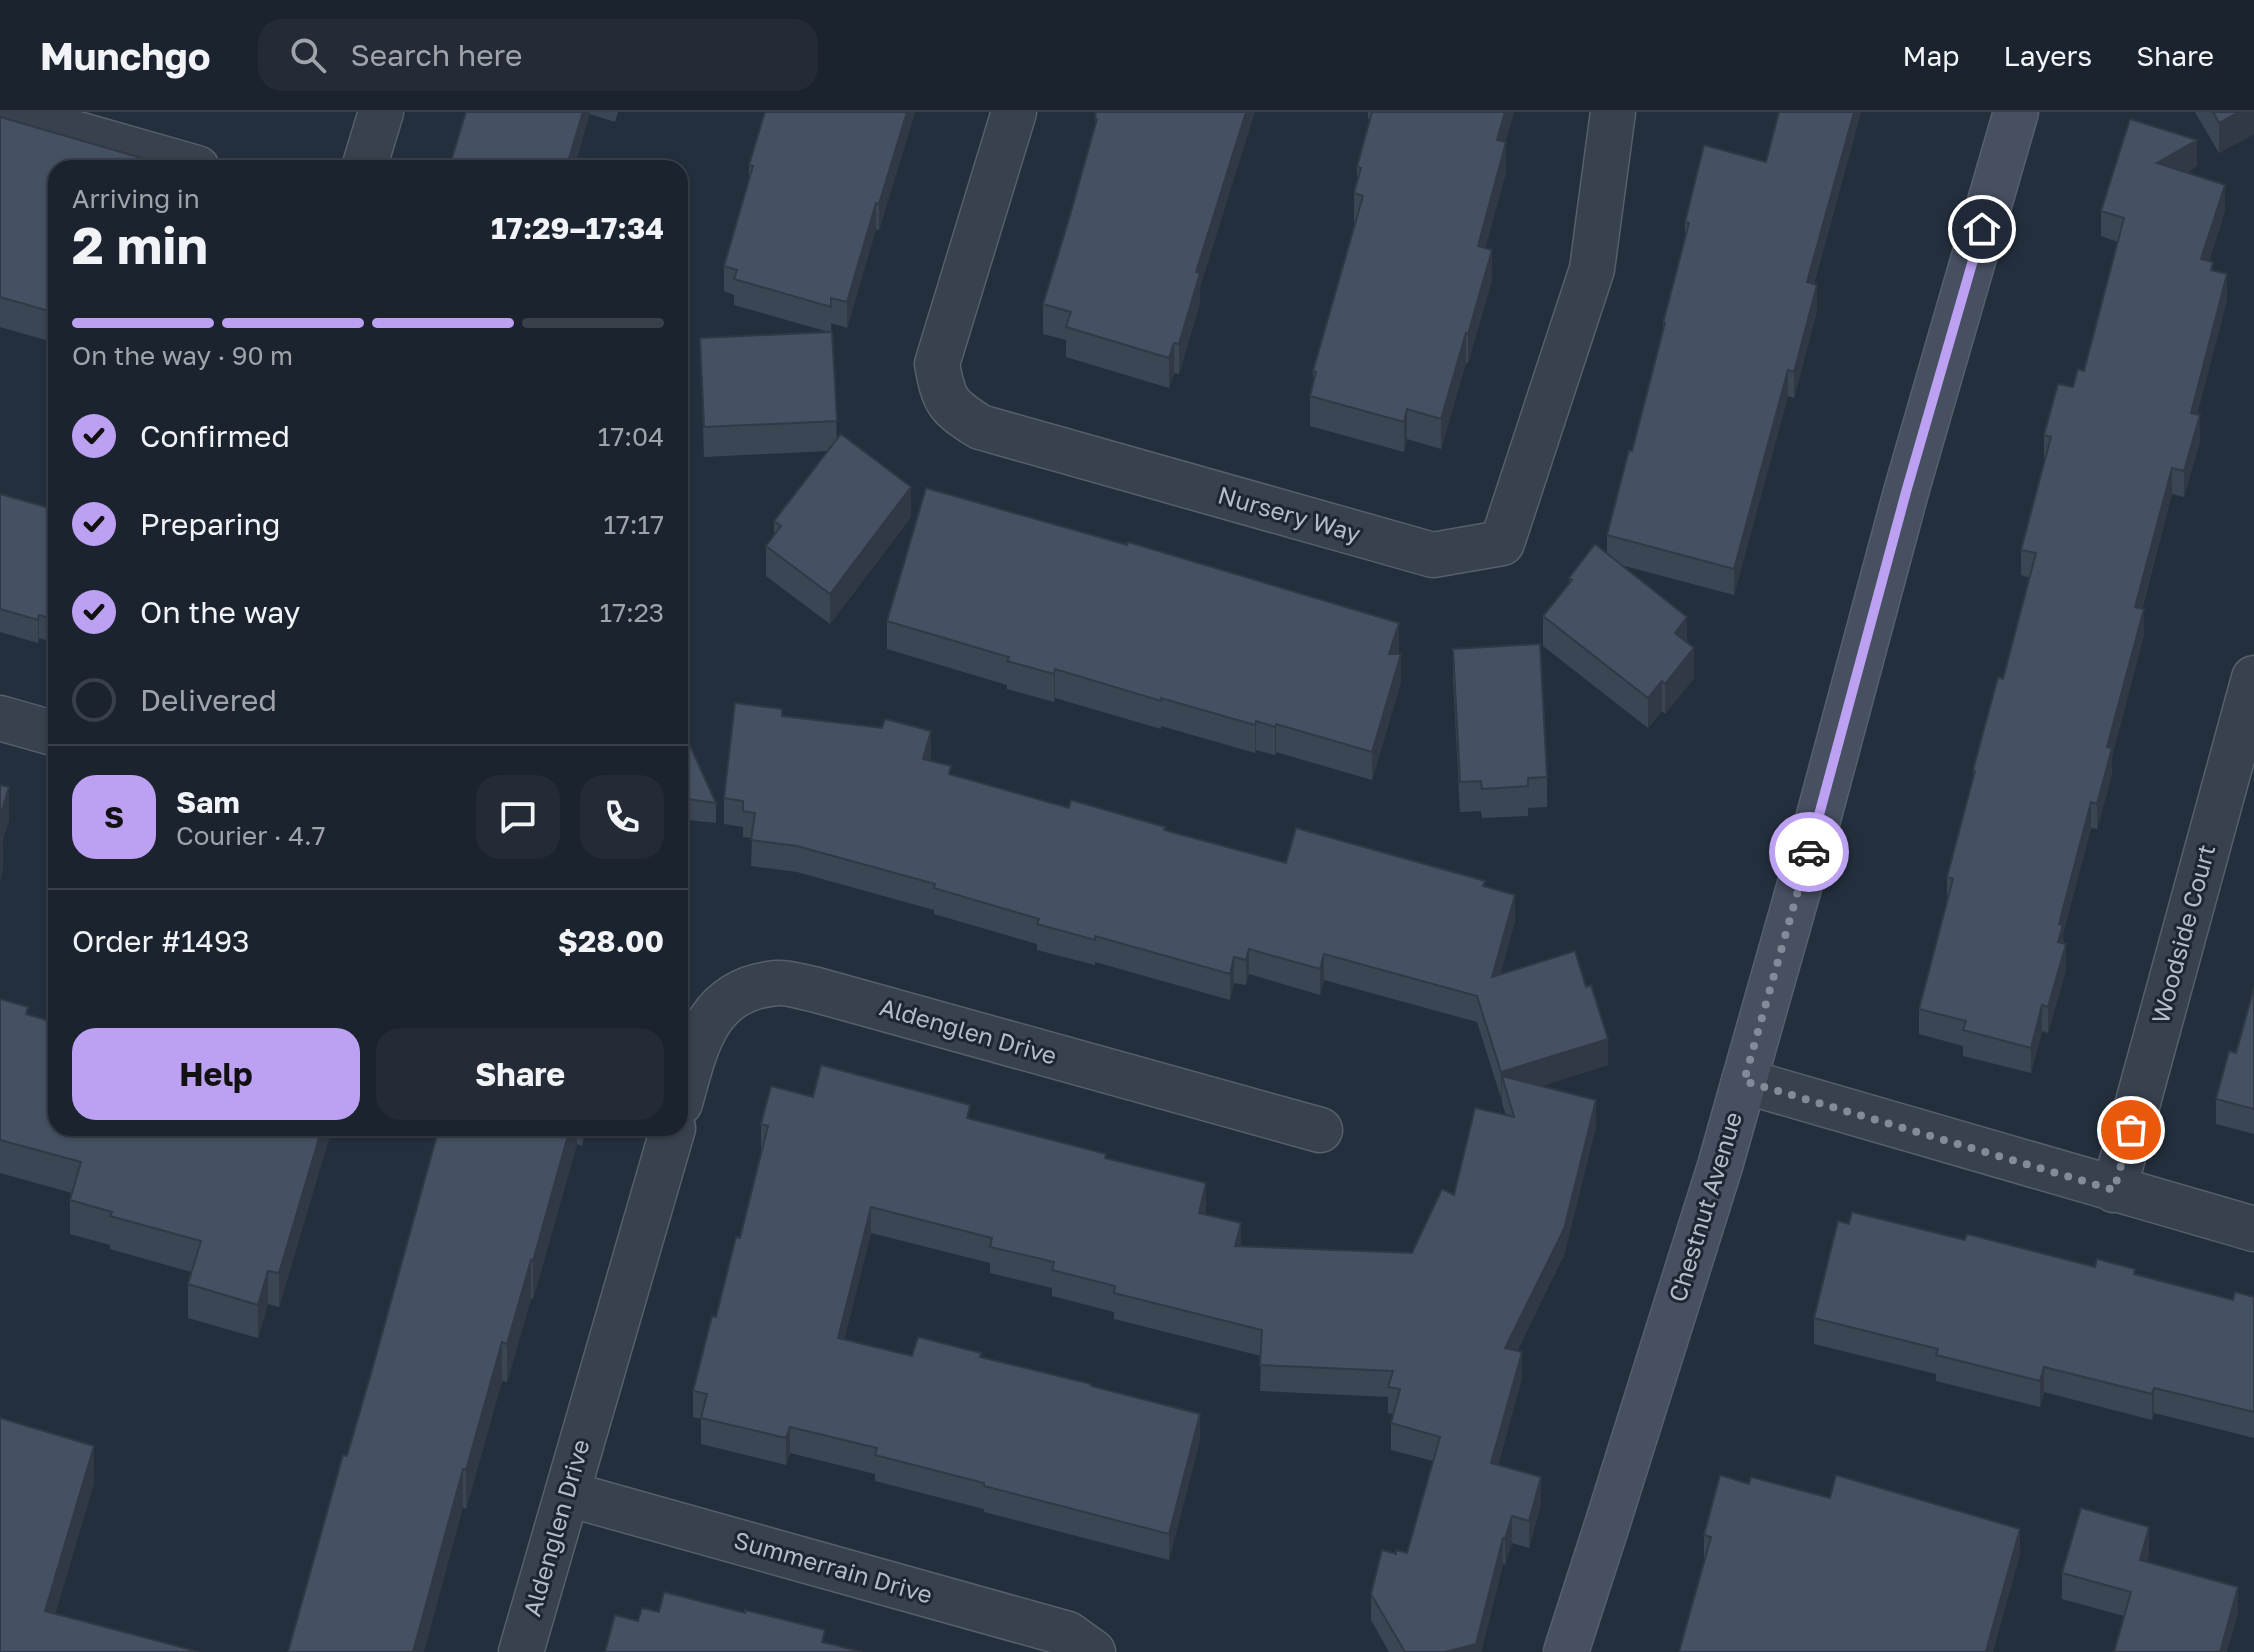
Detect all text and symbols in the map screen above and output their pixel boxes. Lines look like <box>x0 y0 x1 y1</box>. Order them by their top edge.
search box <box>258 19 818 91</box>
text: Munchgo <box>40 33 210 78</box>
icon: search <box>286 33 330 77</box>
text: Search here <box>350 37 522 73</box>
text: Map <box>1902 39 1960 72</box>
text: Layers <box>2004 39 2092 72</box>
text: Share <box>2136 39 2214 72</box>
text: Arriving in <box>72 183 200 214</box>
pin <box>1948 195 2016 263</box>
icon: home <box>1960 207 2004 251</box>
text: 17:29–17:34 <box>491 210 664 246</box>
text: 2 min <box>72 213 208 275</box>
text: On the way · 90 m <box>72 340 293 371</box>
icon: check <box>72 414 116 458</box>
text: Confirmed <box>140 418 290 454</box>
text: 17:04 <box>598 421 664 452</box>
street label: Nursery Way <box>1215 479 1364 548</box>
icon: check <box>72 502 116 546</box>
text: Preparing <box>140 506 281 542</box>
text: 17:17 <box>603 509 664 540</box>
icon: check <box>72 590 116 634</box>
text: On the way <box>140 594 300 630</box>
text: 17:23 <box>600 597 664 628</box>
text: Delivered <box>140 682 277 718</box>
button: chat <box>476 775 560 859</box>
button: phone <box>580 775 664 859</box>
text: Sam <box>176 784 240 820</box>
text: S <box>104 799 124 835</box>
courier <box>1769 812 1849 892</box>
text: Courier · 4.7 <box>176 820 326 851</box>
icon: car <box>1787 830 1831 874</box>
street label: Woodside Court <box>2145 841 2220 1026</box>
text: Order #1493 <box>72 923 250 959</box>
text: $28.00 <box>558 923 664 959</box>
street label: Aldenglen Drive <box>877 991 1060 1070</box>
button: Help <box>72 1028 360 1120</box>
button: Share <box>376 1028 664 1120</box>
pin <box>2097 1096 2165 1164</box>
street label: Chestnut Avenue <box>1662 1108 1747 1305</box>
icon: bag <box>2109 1108 2153 1152</box>
street label: Aldenglen Drive <box>516 1436 595 1619</box>
street label: Summerrain Drive <box>731 1524 936 1609</box>

